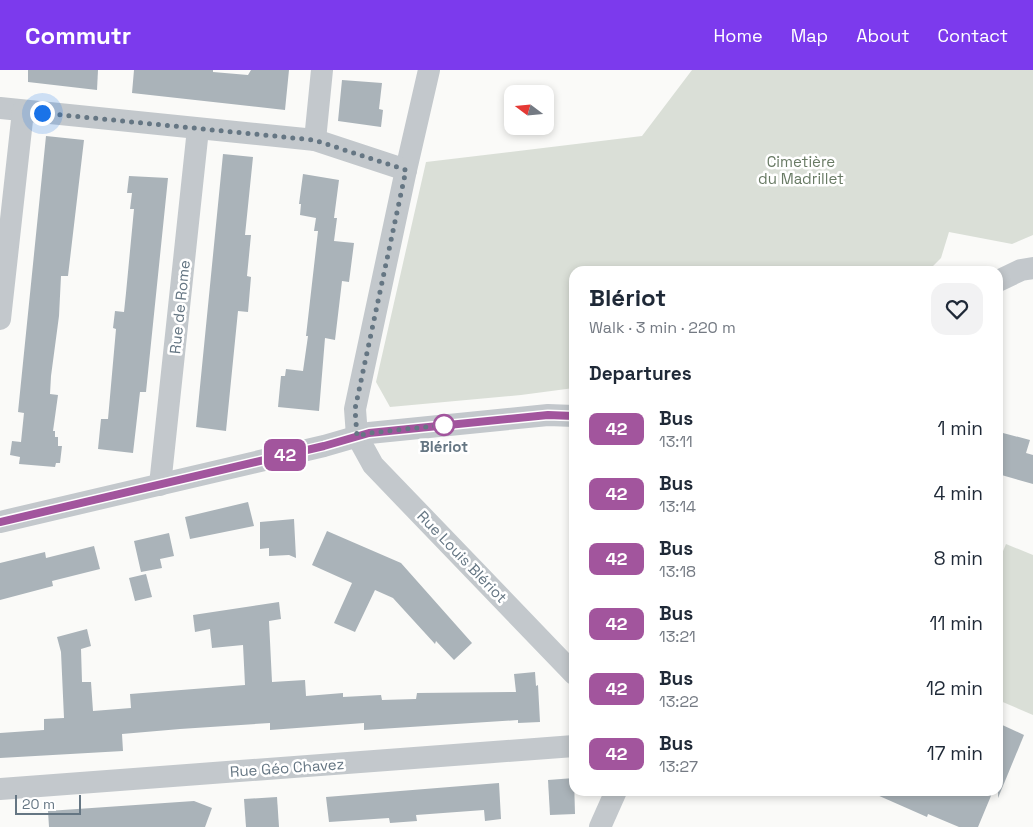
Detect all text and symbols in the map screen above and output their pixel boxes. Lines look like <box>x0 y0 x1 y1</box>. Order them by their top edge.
text: Commutr <box>25 20 131 51</box>
text: Home <box>714 24 763 47</box>
text: Map <box>791 24 828 47</box>
text: About <box>856 24 910 47</box>
text: Contact <box>938 24 1008 47</box>
north arrow <box>504 85 554 135</box>
map controls <box>504 85 554 135</box>
your location <box>30 101 55 126</box>
park label: Cimetière du Madrillet <box>758 152 844 188</box>
street label: Rue de Rome <box>165 259 194 355</box>
text: Blériot <box>589 282 666 313</box>
button: heart <box>931 283 983 335</box>
text: Walk · 3 min · 220 m <box>589 317 736 338</box>
text: Departures <box>589 361 692 386</box>
text: Bus <box>659 406 693 431</box>
marker: Blériot <box>433 414 455 436</box>
text: 1 min <box>938 416 983 441</box>
text: 42 <box>605 417 628 440</box>
text: 13:11 <box>659 431 693 452</box>
place label: Blériot <box>420 437 468 456</box>
line badge: 42 <box>262 439 308 471</box>
text: 42 <box>274 443 296 466</box>
text: Bus <box>659 471 693 496</box>
text: 4 min <box>934 481 983 506</box>
text: 42 <box>605 482 628 505</box>
text: 13:14 <box>659 496 696 517</box>
street label: Rue Louis Blériot <box>413 506 511 607</box>
text: Bus <box>659 536 693 561</box>
text: 8 min <box>934 546 983 571</box>
text: 42 <box>605 547 628 570</box>
text: 13:18 <box>659 561 696 582</box>
text: Bus <box>659 601 693 626</box>
text: 11 min <box>930 611 983 636</box>
text: 42 <box>605 612 628 635</box>
text: 13:21 <box>659 626 696 647</box>
text: Bus <box>659 666 693 691</box>
text: 12 min <box>926 676 983 701</box>
text: 42 <box>605 677 628 700</box>
text: 13:22 <box>659 691 699 712</box>
text: Bus <box>659 731 693 756</box>
text: 17 min <box>927 741 983 766</box>
text: 42 <box>605 742 628 765</box>
street label: Rue Géo Chavez <box>229 754 345 781</box>
text: 13:27 <box>659 756 698 777</box>
scale bar <box>15 792 81 815</box>
text: 20 m <box>22 795 55 813</box>

